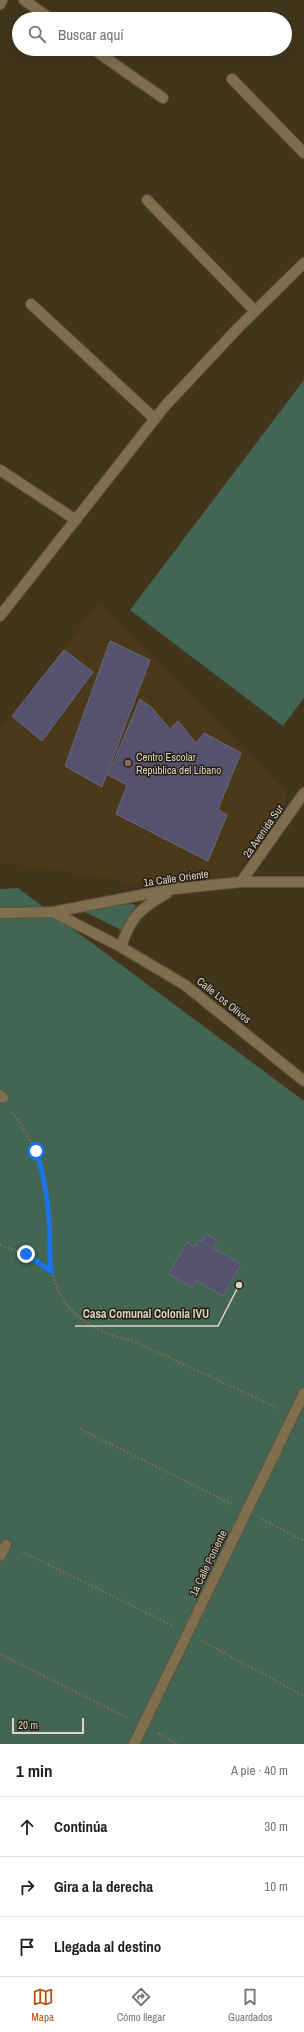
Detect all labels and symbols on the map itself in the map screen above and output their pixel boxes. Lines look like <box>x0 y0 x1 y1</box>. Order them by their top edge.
place label: Centro Escolar República del Líbano <box>136 750 221 777</box>
marker: Centro Escolar República del Líbano <box>123 758 133 768</box>
street label: 2a Avenida Sur <box>240 802 286 860</box>
street label: 1a Calle Oriente <box>143 866 209 890</box>
street label: Calle Los Olivos <box>194 974 254 1026</box>
route start <box>27 1142 45 1160</box>
route end <box>17 1245 35 1263</box>
callout: Casa Comunal Colonia IVU <box>75 1302 218 1326</box>
text: Casa Comunal Colonia IVU <box>83 1306 209 1322</box>
street label: 1a Calle Poniente <box>186 1528 230 1598</box>
scale bar <box>12 1716 84 1735</box>

